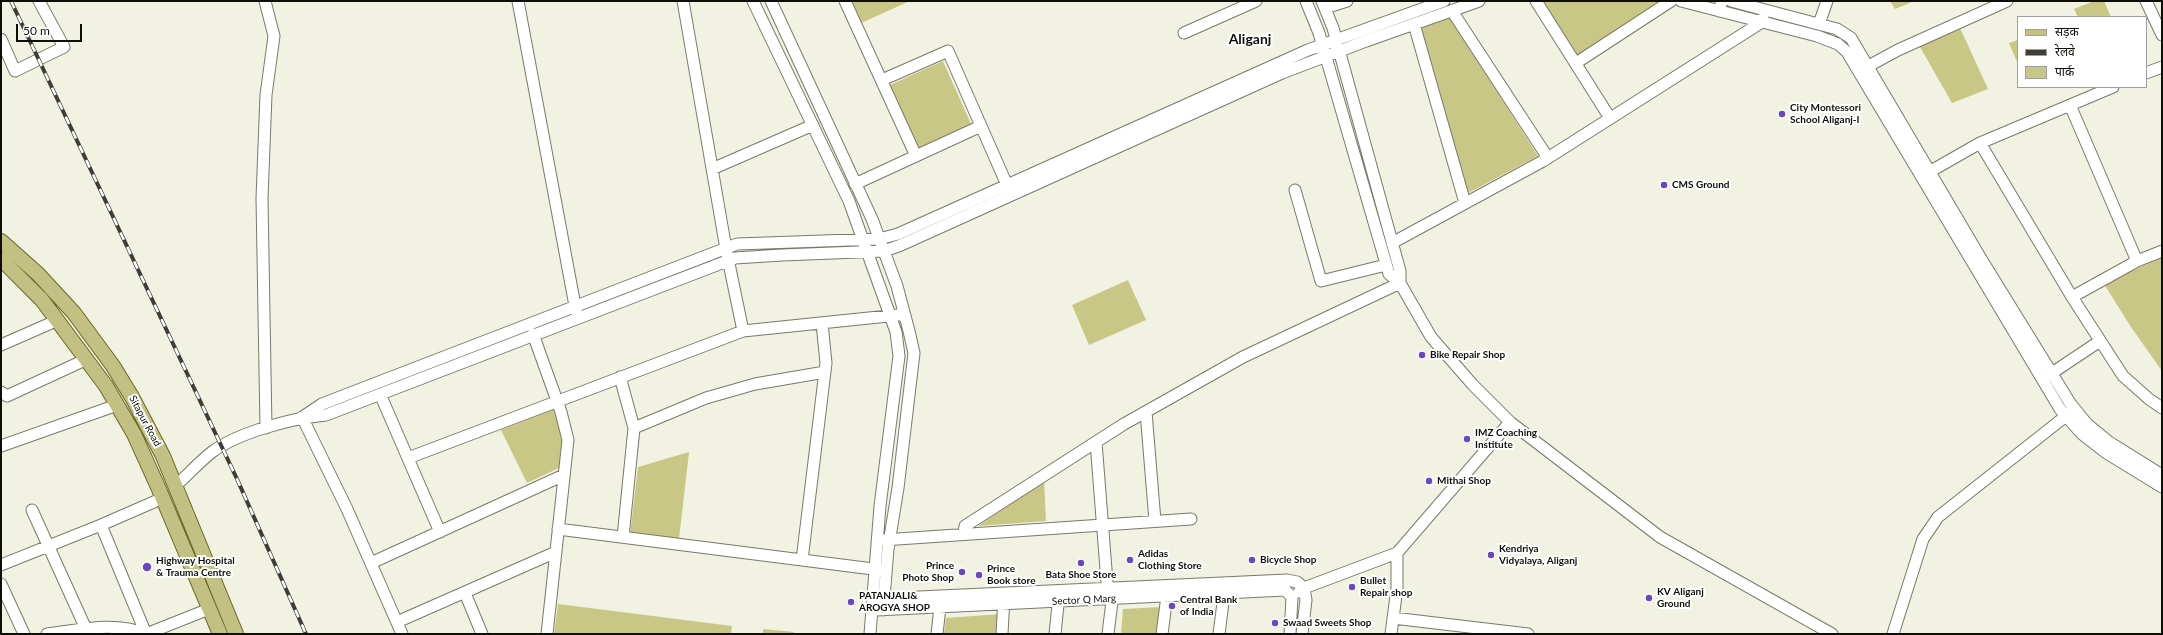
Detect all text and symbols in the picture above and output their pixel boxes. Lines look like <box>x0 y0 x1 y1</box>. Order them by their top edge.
scale bar <box>18 16 84 42</box>
legend <box>2017 16 2147 88</box>
text: 50 m <box>23 23 50 38</box>
text: सड़क <box>2055 24 2079 39</box>
district label: Aliganj <box>1229 31 1271 47</box>
text: रेलवे <box>2055 44 2075 59</box>
text: पार्क <box>2055 64 2074 79</box>
place label: City Montessori School Aliganj-I <box>1790 102 1861 126</box>
marker: City Montessori School Aliganj-I <box>1777 109 1787 119</box>
place label: CMS Ground <box>1672 179 1729 191</box>
marker: CMS Ground <box>1659 180 1669 190</box>
place label: Bike Repair Shop <box>1430 349 1505 361</box>
marker: Bike Repair Shop <box>1417 350 1427 360</box>
street label: Sitapur Road <box>127 394 163 448</box>
place label: IMZ Coaching Institute <box>1475 427 1537 450</box>
marker: IMZ Coaching Institute <box>1462 434 1472 444</box>
place label: Mithai Shop <box>1437 475 1491 487</box>
marker: Mithai Shop <box>1424 476 1434 486</box>
place label: Kendriya Vidyalaya, Aliganj <box>1499 543 1577 566</box>
place label: Adidas Clothing Store <box>1138 548 1202 572</box>
marker: Kendriya Vidyalaya, Aliganj <box>1486 550 1496 560</box>
place label: Bicycle Shop <box>1260 554 1317 566</box>
place label: Highway Hospital & Trauma Centre <box>156 555 235 578</box>
marker: Adidas Clothing Store <box>1125 555 1135 565</box>
marker: Bicycle Shop <box>1247 555 1257 565</box>
marker: Bata Shoe Store <box>1076 558 1086 568</box>
place label: Prince Photo Shop <box>902 560 954 584</box>
marker: Highway Hospital & Trauma Centre <box>141 561 153 573</box>
place label: Prince Book store <box>987 563 1036 586</box>
marker: Prince Photo Shop <box>957 567 967 577</box>
place label: Bata Shoe Store <box>1046 569 1116 581</box>
marker: Prince Book store <box>974 570 984 580</box>
place label: Bullet Repair shop <box>1360 575 1412 598</box>
marker: Bullet Repair shop <box>1347 582 1357 592</box>
place label: KV Aliganj Ground <box>1657 586 1704 610</box>
place label: PATANJALI& AROGYA SHOP <box>859 590 930 614</box>
street label: Sector Q Marg <box>1052 592 1116 608</box>
marker: KV Aliganj Ground <box>1644 593 1654 603</box>
place label: Central Bank of India <box>1180 594 1237 618</box>
marker: PATANJALI& AROGYA SHOP <box>846 597 856 607</box>
marker: Central Bank of India <box>1167 601 1177 611</box>
place label: Swaad Sweets Shop <box>1283 617 1371 629</box>
marker: Swaad Sweets Shop <box>1270 618 1280 628</box>

